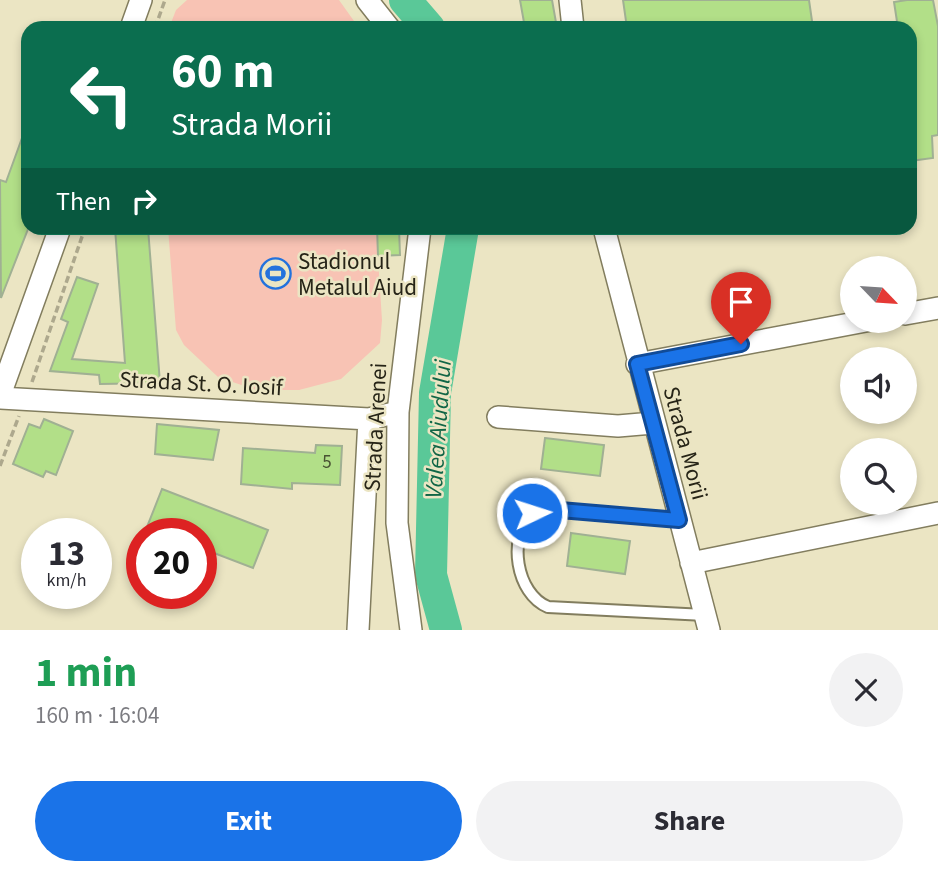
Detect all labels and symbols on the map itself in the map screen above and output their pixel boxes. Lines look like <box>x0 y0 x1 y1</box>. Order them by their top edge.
place label: Stadionul Metalul Aiud <box>298 245 417 304</box>
north arrow <box>840 256 917 332</box>
sports icon: Stadionul Metalul Aiud <box>258 257 292 291</box>
pin <box>711 272 771 344</box>
water label: Valea Aiudului <box>416 358 461 500</box>
street label: Strada Arenei <box>356 362 395 492</box>
street label: Strada St. O. Iosif <box>118 363 285 404</box>
street label: Strada Morii <box>655 383 716 503</box>
house number: 5 <box>322 449 332 476</box>
position arrow <box>495 476 569 550</box>
speed limit sign: 20 <box>126 518 217 609</box>

